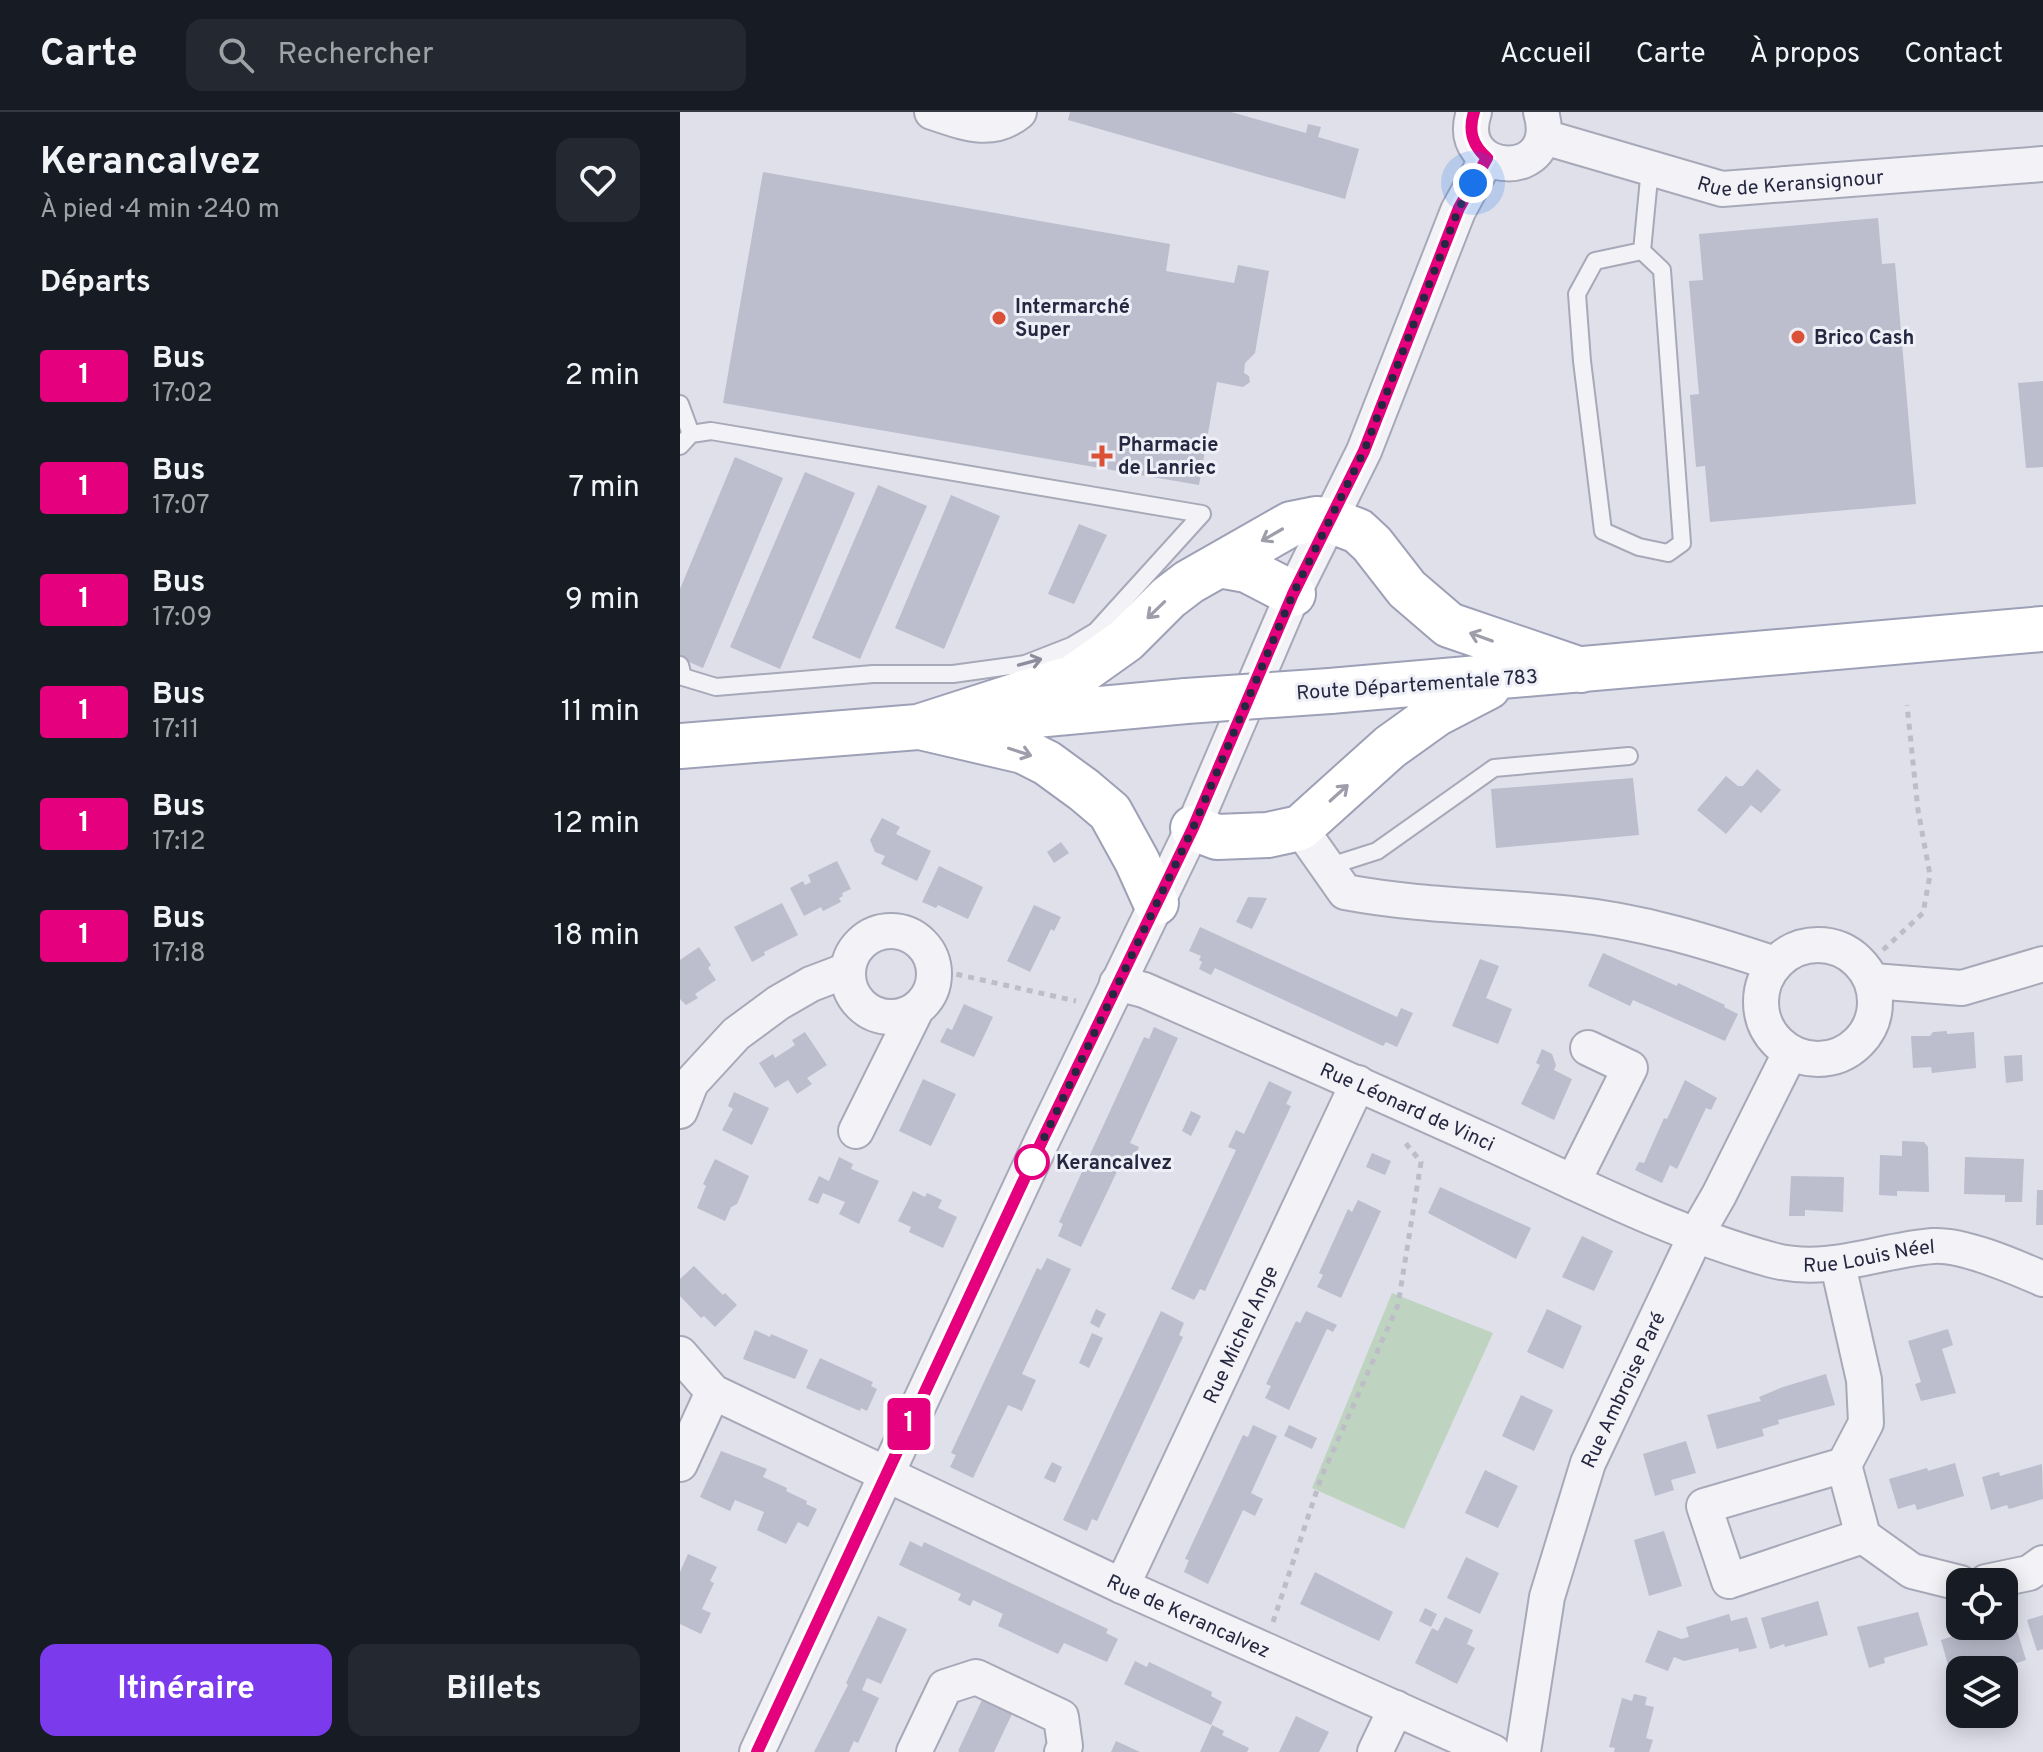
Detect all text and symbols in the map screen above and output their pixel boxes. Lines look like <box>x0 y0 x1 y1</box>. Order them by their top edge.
search box <box>186 19 746 91</box>
text: Carte <box>40 31 138 80</box>
icon: search <box>214 33 258 77</box>
text: Rechercher <box>278 37 434 74</box>
text: Accueil <box>1500 37 1592 73</box>
text: Carte <box>1636 37 1706 73</box>
text: À propos <box>1750 37 1860 73</box>
text: Contact <box>1904 37 2003 73</box>
button: heart <box>556 138 640 222</box>
text: Kerancalvez <box>40 139 261 188</box>
your location <box>1453 163 1493 203</box>
street label: Rue de Keransignour <box>1694 165 1885 204</box>
text: À pied · 4 min · 240 m <box>40 194 280 227</box>
text: Départs <box>40 265 151 302</box>
place label: Intermarché Super <box>1015 295 1130 344</box>
marker: Intermarché Super <box>990 309 1008 327</box>
place label: Brico Cash <box>1814 326 1914 352</box>
marker: Brico Cash <box>1789 328 1807 346</box>
text: Bus <box>152 341 205 378</box>
text: 1 <box>78 358 90 394</box>
text: 2 min <box>565 358 640 395</box>
text: 17:02 <box>152 378 213 411</box>
place label: Pharmacie de Lanriec <box>1118 433 1218 482</box>
marker: Pharmacie de Lanriec <box>1093 447 1111 465</box>
text: Bus <box>152 453 205 490</box>
text: 1 <box>78 470 90 506</box>
text: 7 min <box>569 470 640 507</box>
text: 17:07 <box>152 490 209 523</box>
one-way arrow <box>1261 527 1284 543</box>
text: Bus <box>152 565 205 602</box>
text: 1 <box>78 582 90 618</box>
text: 9 min <box>565 582 640 619</box>
one-way arrow <box>1147 600 1166 619</box>
text: 17:09 <box>152 602 212 635</box>
one-way arrow <box>1469 629 1494 643</box>
one-way arrow <box>1016 654 1042 669</box>
street label: Route Départementale 783 <box>1296 665 1539 707</box>
text: Bus <box>152 677 205 714</box>
text: 1 <box>78 694 90 730</box>
text: 11 min <box>561 694 640 731</box>
text: 17:11 <box>152 714 199 747</box>
one-way arrow <box>1007 745 1033 760</box>
one-way arrow <box>1328 785 1348 803</box>
text: Bus <box>152 789 205 826</box>
text: 1 <box>78 806 90 842</box>
text: 12 min <box>553 806 640 843</box>
text: 17:12 <box>152 826 206 859</box>
text: Bus <box>152 901 205 938</box>
text: 1 <box>78 918 90 954</box>
text: 18 min <box>554 918 640 955</box>
text: 17:18 <box>152 938 206 971</box>
street label: Rue Léonard de Vinci <box>1315 1058 1498 1159</box>
marker: Kerancalvez <box>1015 1145 1049 1179</box>
place label: Kerancalvez <box>1056 1151 1172 1177</box>
street label: Rue Louis Néel <box>1803 1235 1936 1280</box>
street label: Rue Michel Ange <box>1198 1262 1285 1408</box>
street label: Rue Ambroise Paré <box>1576 1308 1673 1473</box>
line badge: 1 <box>883 1398 935 1450</box>
text: 1 <box>903 1406 915 1442</box>
map controls <box>1946 1568 2018 1728</box>
button: locate <box>1946 1568 2018 1640</box>
street label: Rue de Kerancalvez <box>1102 1570 1274 1665</box>
button: Itinéraire <box>40 1644 332 1736</box>
button: Billets <box>348 1644 640 1736</box>
button: layers <box>1946 1656 2018 1728</box>

